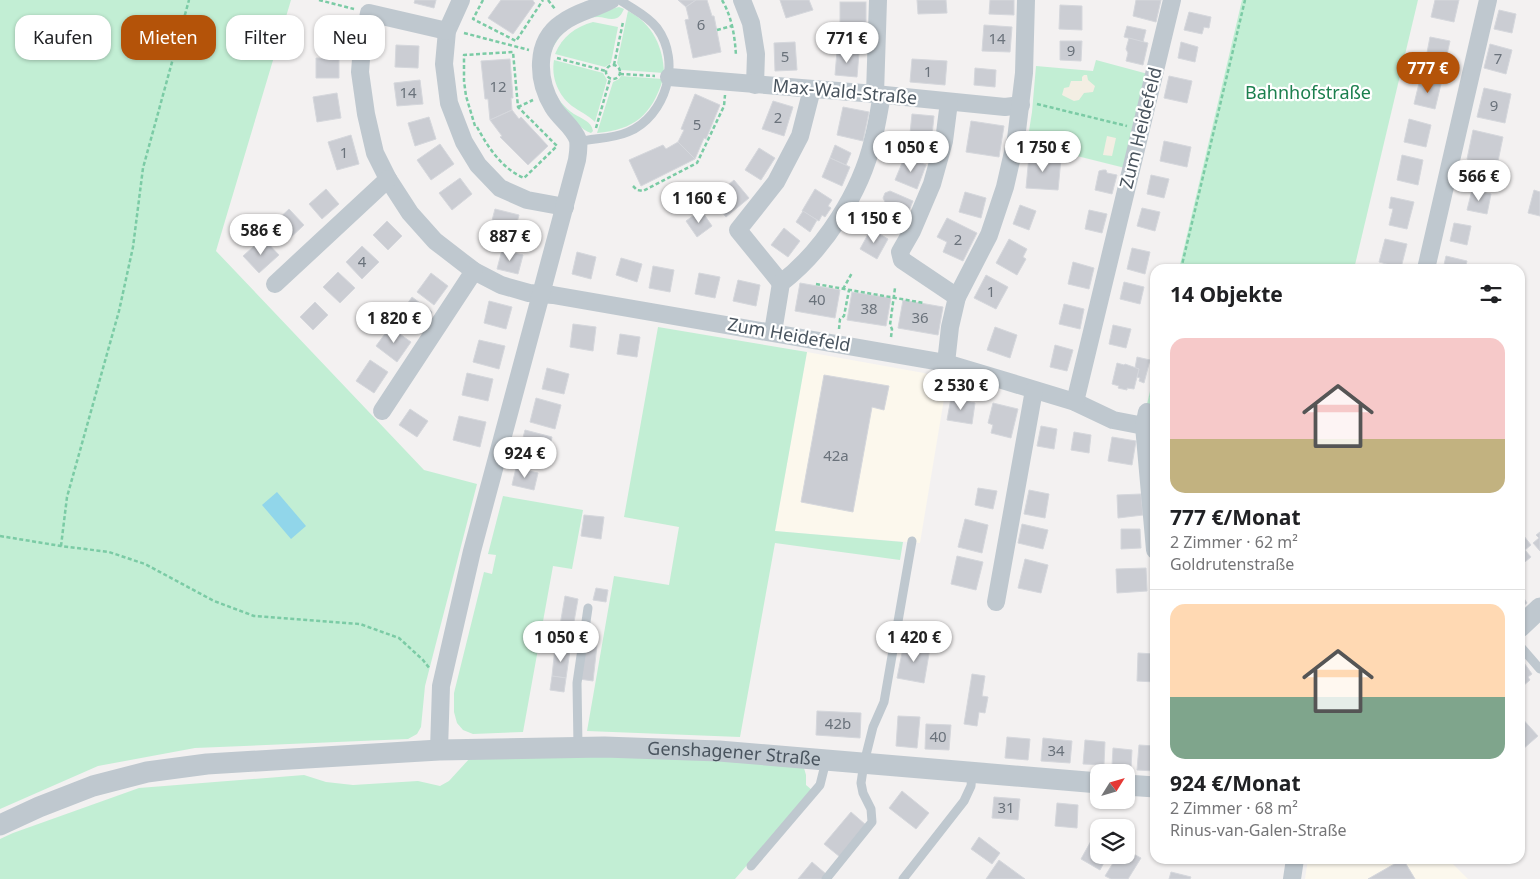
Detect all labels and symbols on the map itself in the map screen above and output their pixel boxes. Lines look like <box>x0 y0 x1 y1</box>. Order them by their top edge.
house number: 6 <box>697 14 705 34</box>
pin: 771 € <box>812 22 882 64</box>
house number: 14 <box>988 28 1006 48</box>
house number: 9 <box>1067 40 1075 60</box>
house number: 5 <box>781 46 789 66</box>
house number: 7 <box>1494 48 1502 68</box>
pin: 777 € <box>1393 52 1463 94</box>
house number: 1 <box>924 61 932 81</box>
street label: Zum Heidefeld <box>1113 65 1167 191</box>
street label: Max-Wald-Straße <box>772 73 918 109</box>
house number: 12 <box>489 76 507 96</box>
park label: Bahnhofstraße <box>1245 80 1371 104</box>
house number: 14 <box>399 82 417 102</box>
house number: 9 <box>1490 95 1498 115</box>
house number: 2 <box>774 107 782 127</box>
house number: 5 <box>693 114 701 134</box>
pin: 1 050 € <box>865 130 957 173</box>
pin: 1 750 € <box>997 130 1089 173</box>
house number: 1 <box>340 142 348 162</box>
pin: 566 € <box>1444 160 1514 202</box>
pin: 1 160 € <box>653 182 745 224</box>
pin: 1 150 € <box>828 202 920 244</box>
pin: 586 € <box>226 214 296 256</box>
pin: 887 € <box>475 220 545 262</box>
house number: 2 <box>954 229 962 249</box>
house number: 4 <box>358 251 367 271</box>
house number: 1 <box>987 281 995 301</box>
house number: 40 <box>808 289 826 309</box>
house number: 38 <box>860 298 878 318</box>
pin: 1 820 € <box>348 302 440 344</box>
house number: 36 <box>911 307 929 327</box>
street label: Zum Heidefeld <box>726 311 852 357</box>
pin: 2 530 € <box>915 368 1007 411</box>
pin: 924 € <box>490 436 560 479</box>
house number: 42a <box>823 445 849 465</box>
pin: 1 050 € <box>515 620 607 663</box>
pin: 1 420 € <box>868 620 960 663</box>
house number: 42b <box>825 713 851 733</box>
house number: 40 <box>929 726 947 746</box>
street label: Genshagener Straße <box>647 736 822 771</box>
house number: 34 <box>1047 740 1065 760</box>
north arrow <box>1090 764 1135 809</box>
house number: 31 <box>997 797 1015 817</box>

